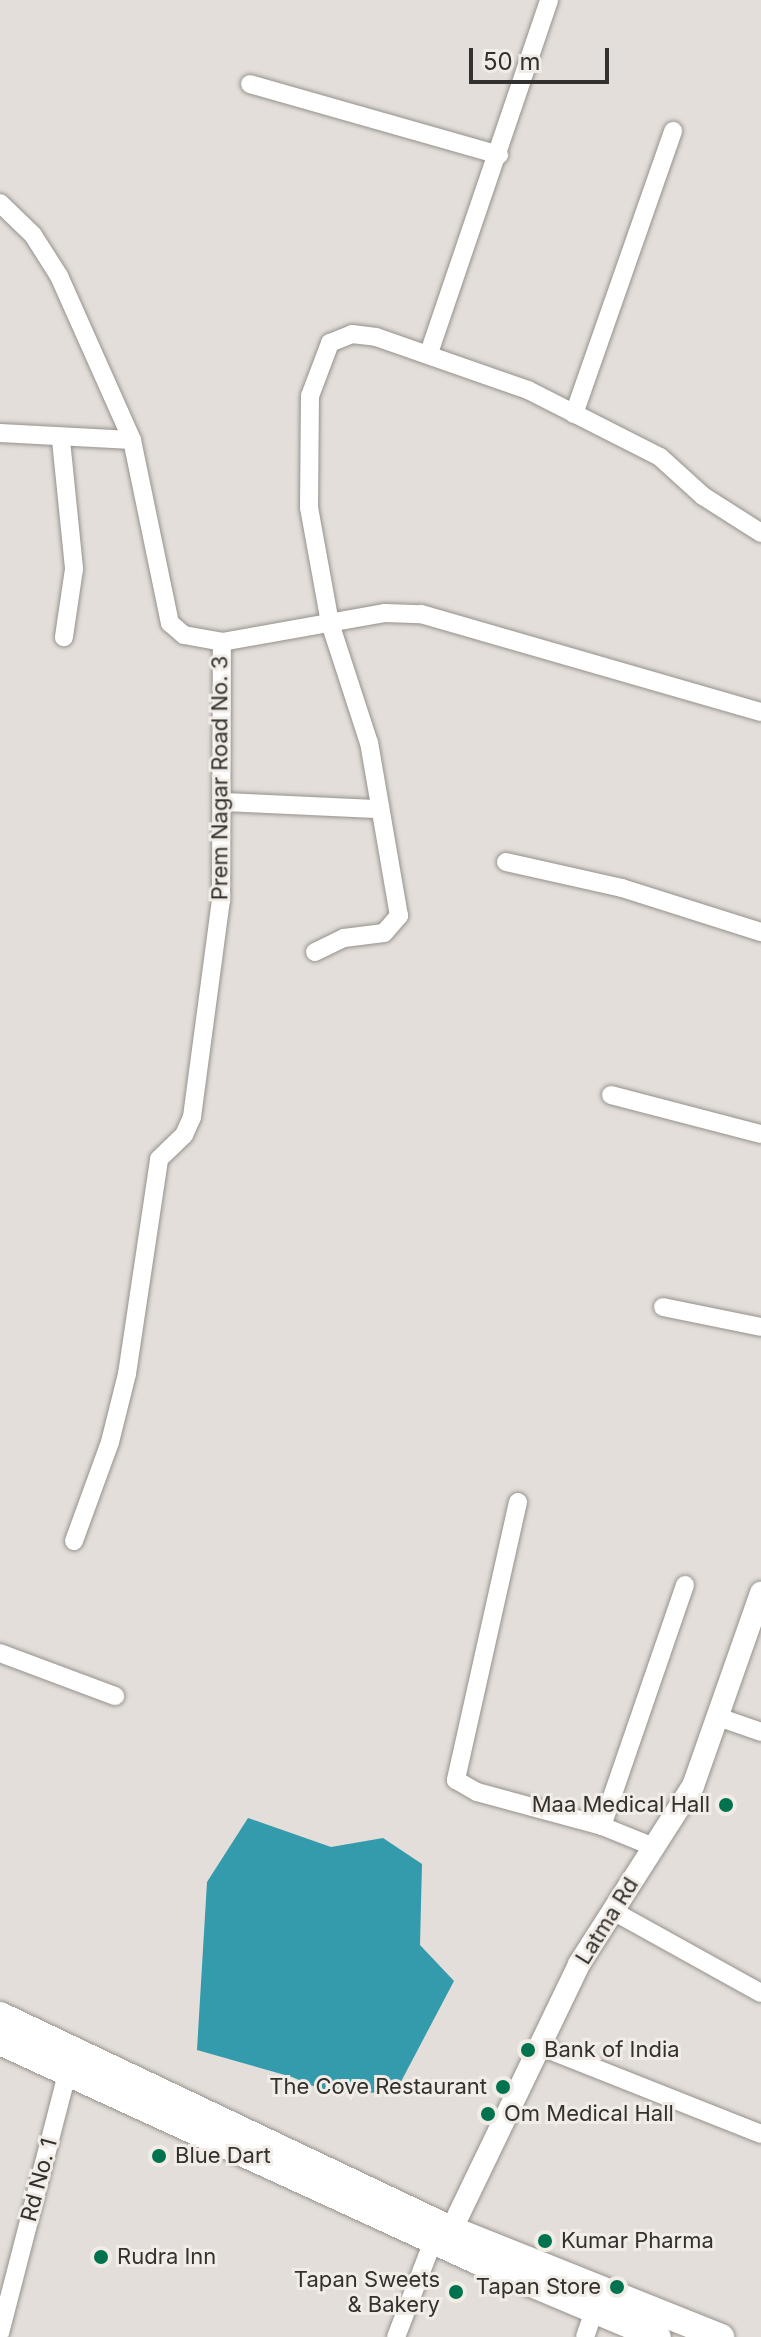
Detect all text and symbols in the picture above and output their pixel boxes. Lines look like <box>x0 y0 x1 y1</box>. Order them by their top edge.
scale bar <box>473 32 613 82</box>
text: 50 m <box>483 47 541 76</box>
street label: Prem Nagar Road No. 3 <box>207 656 233 900</box>
place label: Maa Medical Hall <box>532 1792 710 1818</box>
marker: Maa Medical Hall <box>717 1796 735 1814</box>
street label: Latma Rd <box>570 1873 644 1969</box>
place label: Bank of India <box>544 2037 680 2063</box>
marker: Bank of India <box>519 2041 537 2059</box>
place label: The Cove Restaurant <box>269 2074 487 2100</box>
marker: The Cove Restaurant <box>494 2078 512 2096</box>
place label: Om Medical Hall <box>504 2101 674 2127</box>
marker: Om Medical Hall <box>479 2105 497 2123</box>
street label: Rd No. 1 <box>15 2136 63 2224</box>
place label: Blue Dart <box>175 2143 271 2169</box>
marker: Blue Dart <box>150 2147 168 2165</box>
place label: Kumar Pharma <box>561 2228 714 2254</box>
marker: Kumar Pharma <box>536 2232 554 2250</box>
place label: Rudra Inn <box>117 2244 216 2270</box>
marker: Rudra Inn <box>92 2248 110 2266</box>
place label: Tapan Sweets & Bakery <box>294 2266 440 2318</box>
place label: Tapan Store <box>476 2274 601 2300</box>
marker: Tapan Store <box>608 2278 626 2296</box>
marker: Tapan Sweets & Bakery <box>447 2283 465 2301</box>

